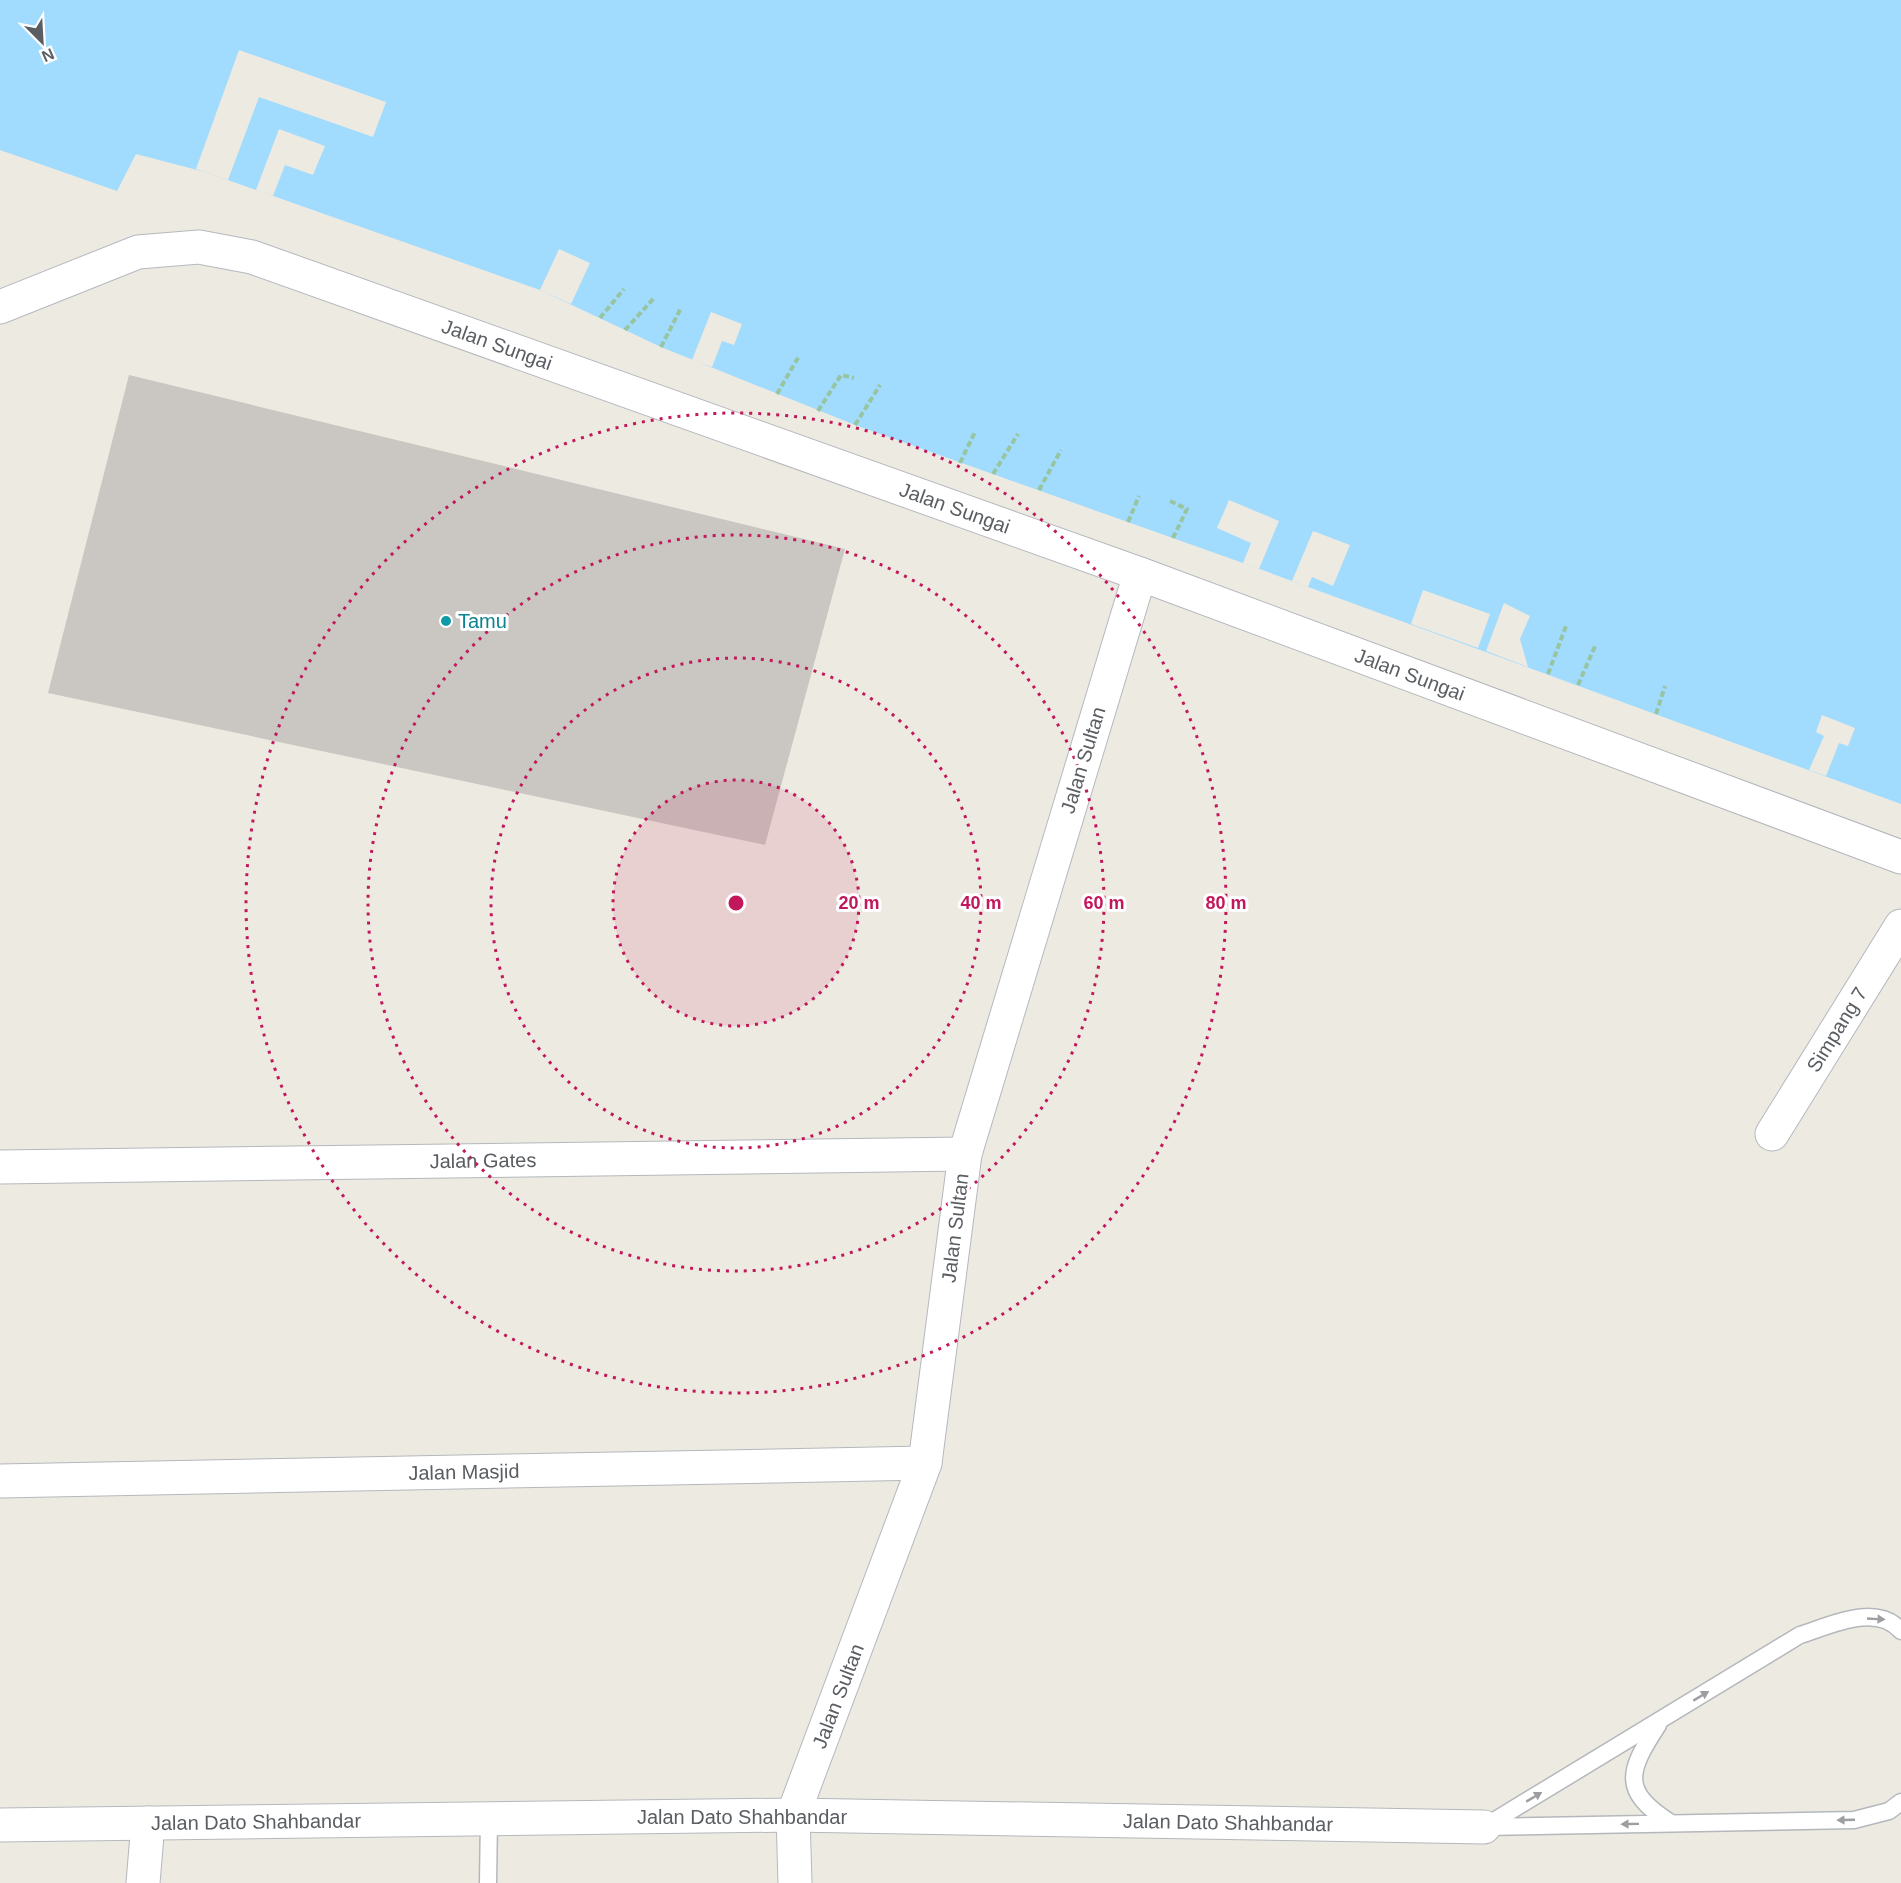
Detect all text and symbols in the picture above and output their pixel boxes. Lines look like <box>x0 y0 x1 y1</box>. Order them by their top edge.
north arrow <box>12 12 72 72</box>
text: N <box>39 45 57 65</box>
street label: Jalan Sungai <box>439 315 555 374</box>
street label: Jalan Sungai <box>897 478 1013 538</box>
place label: Tamu <box>458 610 507 632</box>
marker: Tamu <box>439 614 453 628</box>
street label: Jalan Sungai <box>1352 644 1468 705</box>
street label: Jalan Sultan <box>1056 704 1110 816</box>
centre of rings <box>726 893 746 913</box>
text: 20 m <box>838 893 880 913</box>
text: 40 m <box>960 893 1002 913</box>
text: 60 m <box>1083 893 1125 913</box>
text: 80 m <box>1205 893 1247 913</box>
street label: Simpang 7 <box>1802 983 1871 1076</box>
street label: Jalan Gates <box>429 1149 536 1172</box>
street label: Jalan Sultan <box>937 1172 973 1284</box>
street label: Jalan Masjid <box>408 1460 520 1484</box>
one-way arrow <box>1867 1614 1886 1623</box>
street label: Jalan Sultan <box>808 1641 868 1751</box>
one-way arrow <box>1693 1690 1709 1701</box>
one-way arrow <box>1526 1791 1542 1802</box>
street label: Jalan Dato Shahbandar <box>637 1806 847 1828</box>
street label: Jalan Dato Shahbandar <box>151 1809 362 1834</box>
street label: Jalan Dato Shahbandar <box>1123 1810 1334 1835</box>
one-way arrow <box>1837 1815 1856 1825</box>
one-way arrow <box>1621 1819 1640 1829</box>

